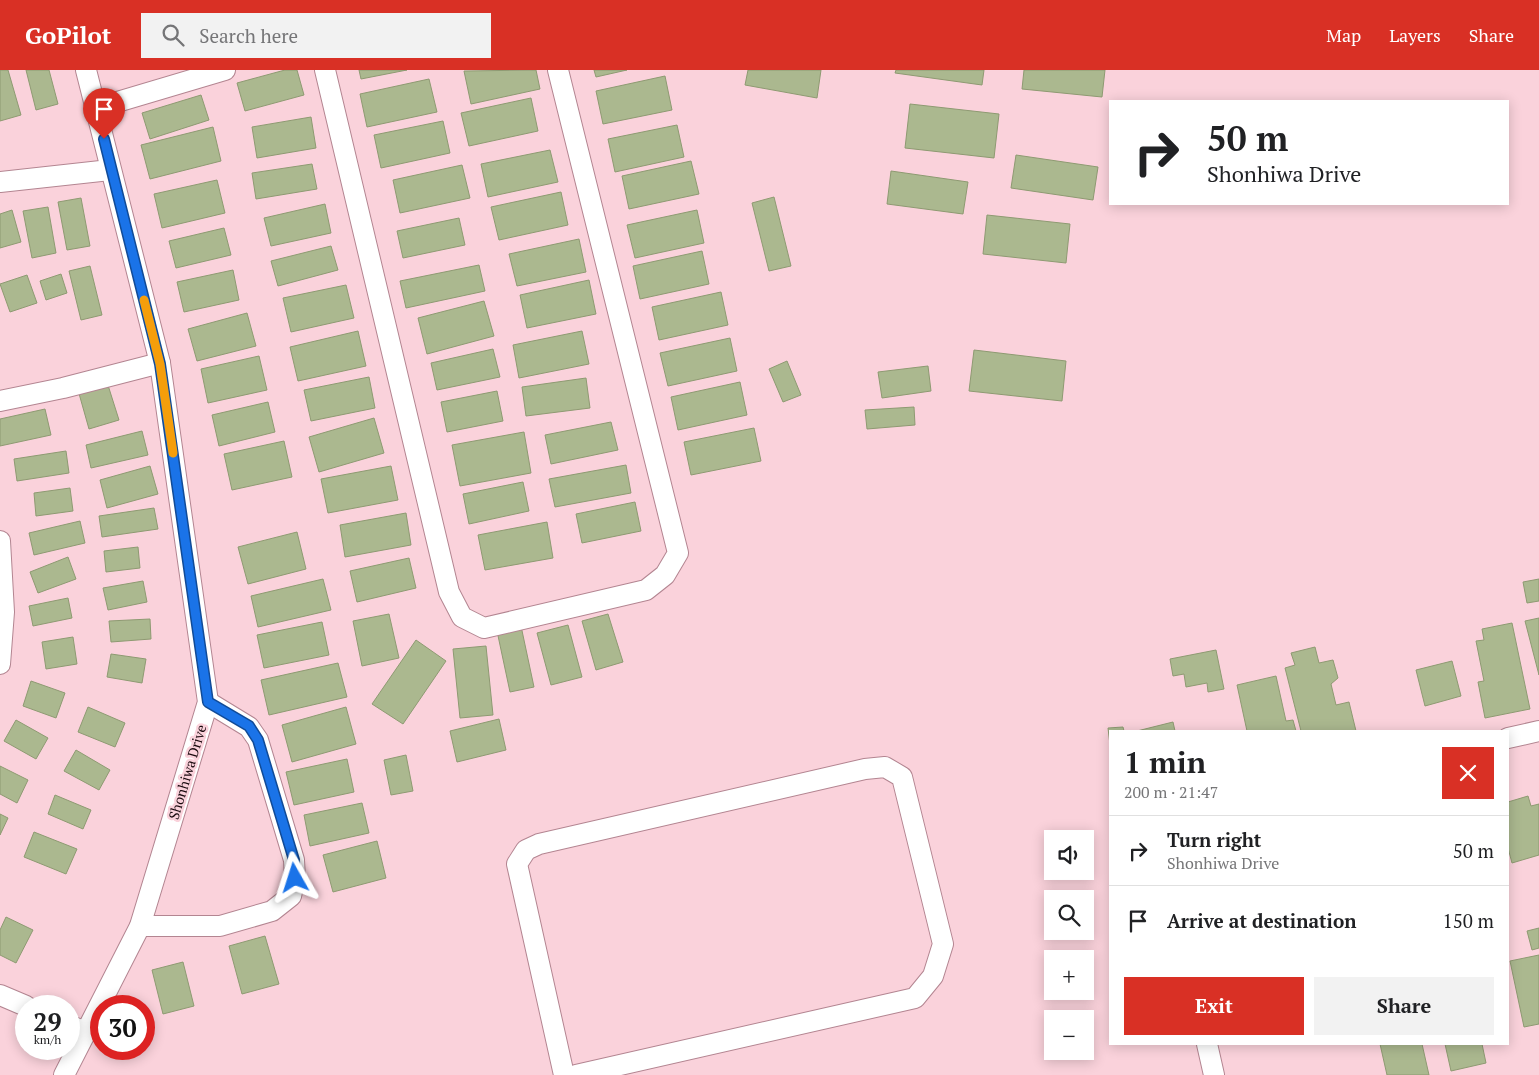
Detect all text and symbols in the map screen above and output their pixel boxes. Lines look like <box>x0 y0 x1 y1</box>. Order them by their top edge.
search box <box>141 13 491 58</box>
text: GoPilot <box>25 19 111 51</box>
icon: search <box>159 21 187 49</box>
text: Search here <box>199 23 298 48</box>
text: Map <box>1326 23 1361 47</box>
text: Layers <box>1389 23 1441 47</box>
text: Share <box>1469 23 1514 47</box>
pin <box>83 88 125 139</box>
icon: arrive <box>90 95 118 123</box>
text: 50 m <box>1207 115 1288 161</box>
icon: right <box>1124 120 1189 185</box>
text: Shonhiwa Drive <box>1207 159 1361 188</box>
street label: Shonhiwa Drive <box>164 722 210 822</box>
text: 1 min <box>1124 742 1206 782</box>
button: close <box>1442 747 1494 799</box>
text: 200 m · 21:47 <box>1124 781 1218 803</box>
text: Turn right <box>1167 827 1261 852</box>
map controls <box>1044 830 1094 1060</box>
button: sound <box>1044 830 1094 880</box>
icon: right <box>1124 837 1152 865</box>
text: 50 m <box>1453 838 1494 863</box>
position arrow <box>268 851 320 903</box>
text: Shonhiwa Drive <box>1167 852 1279 874</box>
button: search <box>1044 890 1094 940</box>
icon: arrive <box>1124 907 1152 935</box>
text: Arrive at destination <box>1167 908 1356 933</box>
text: 150 m <box>1443 908 1494 933</box>
button: + <box>1044 950 1094 1000</box>
button: Exit <box>1124 977 1304 1035</box>
button: Share <box>1314 977 1494 1035</box>
speed limit sign: 30 <box>90 995 155 1060</box>
text: 29 <box>33 1005 62 1038</box>
button: − <box>1044 1010 1094 1060</box>
text: km/h <box>34 1032 61 1047</box>

